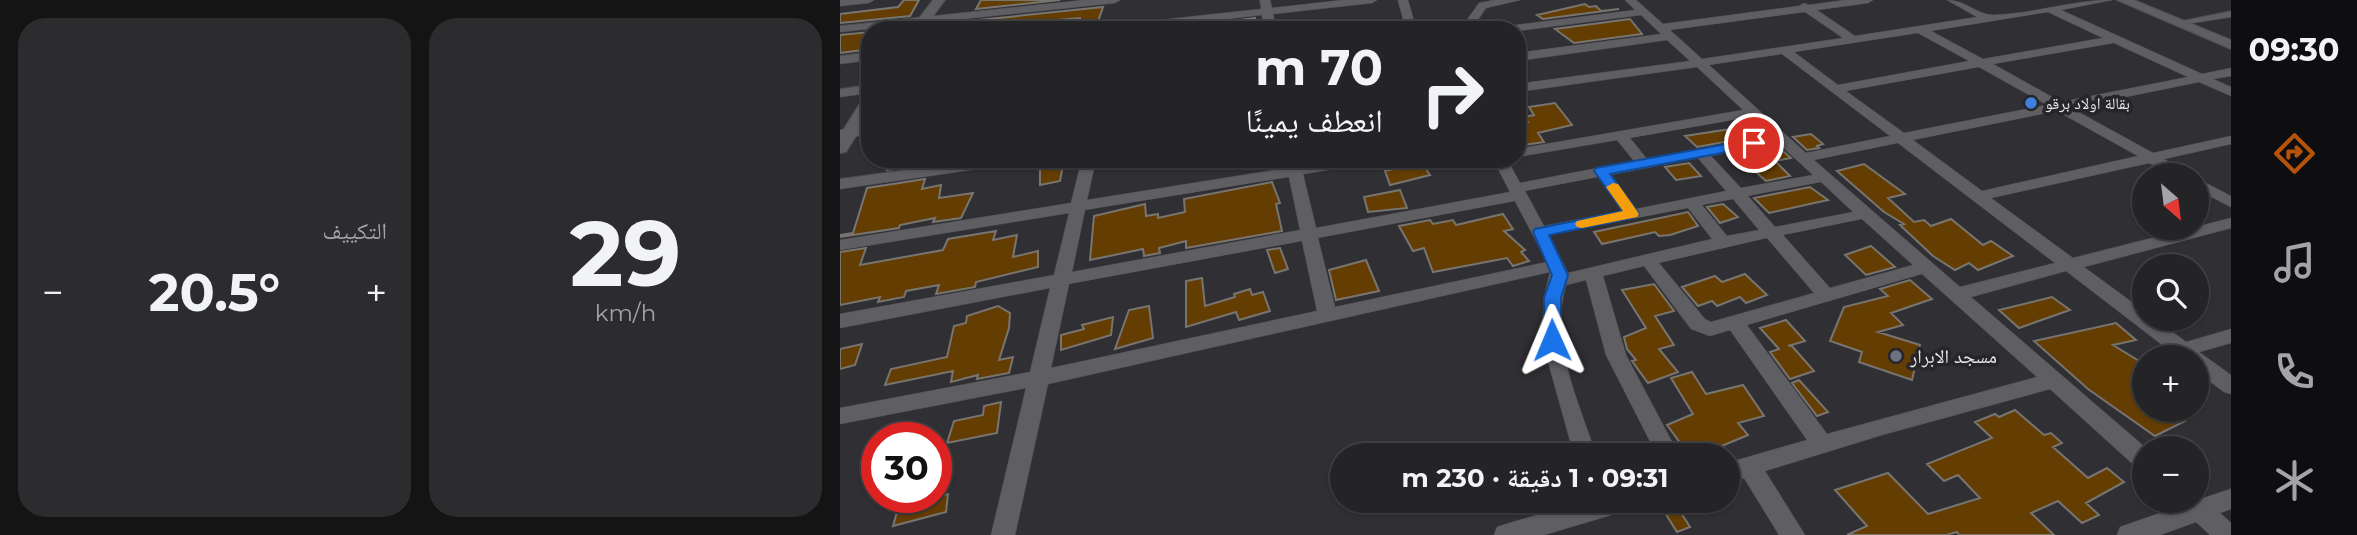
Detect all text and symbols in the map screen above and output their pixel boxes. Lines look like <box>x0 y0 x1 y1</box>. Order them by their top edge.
text: 09:30 <box>2248 30 2340 69</box>
text: 70 m <box>1255 38 1383 97</box>
icon: right <box>1407 49 1498 140</box>
place label: بقالة اولاد برقو <box>2045 94 2130 113</box>
marker: بقالة اولاد برقو <box>2023 95 2039 111</box>
text: انعطف يمينًا <box>1246 101 1383 140</box>
pin <box>1724 113 1784 173</box>
icon: arrive <box>1735 124 1773 162</box>
icon: directions <box>2270 129 2319 178</box>
north arrow <box>2132 163 2208 240</box>
map controls <box>2132 163 2209 513</box>
text: 29 <box>570 198 681 309</box>
text: التكييف <box>322 217 387 245</box>
icon: music <box>2270 238 2319 287</box>
button: search <box>2132 254 2209 331</box>
text: 20.5° <box>149 261 280 324</box>
text: − <box>42 269 64 316</box>
text: + <box>365 269 387 316</box>
text: km/h <box>595 299 656 327</box>
position arrow <box>1515 303 1589 377</box>
place label: مسجد الابرار <box>1909 345 1997 368</box>
button: + <box>2132 345 2209 422</box>
icon: phone <box>2270 347 2319 396</box>
marker: مسجد الابرار <box>1888 348 1904 364</box>
speed limit sign: 30 <box>861 422 952 513</box>
button: − <box>2132 436 2209 513</box>
icon: climate <box>2270 456 2319 505</box>
text: 09:31 · 1 دقيقة · 230 m <box>1402 462 1668 494</box>

